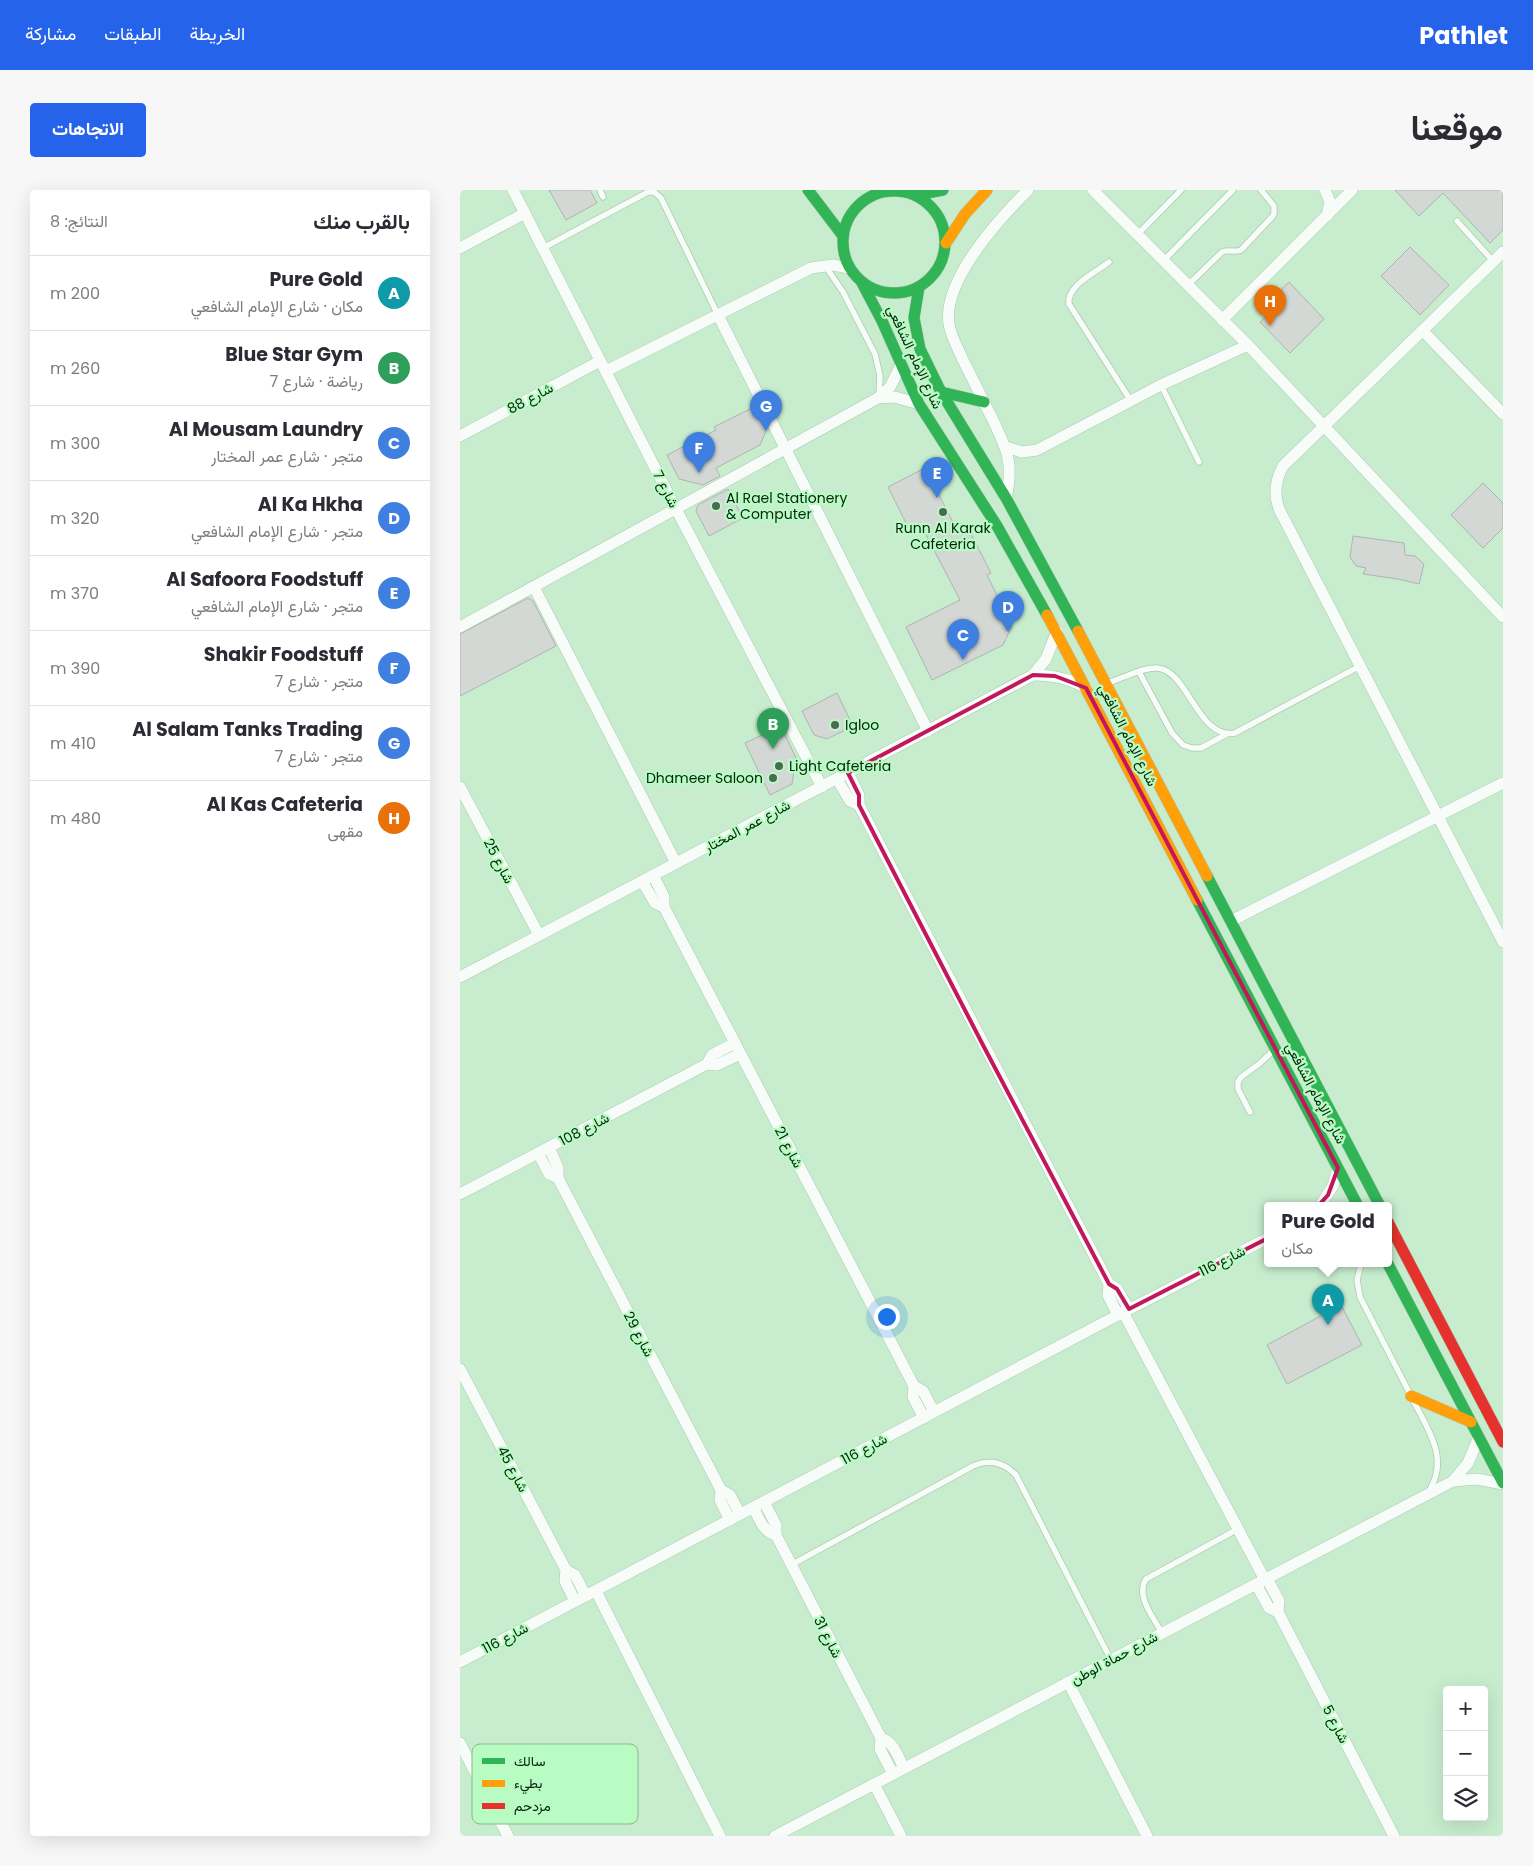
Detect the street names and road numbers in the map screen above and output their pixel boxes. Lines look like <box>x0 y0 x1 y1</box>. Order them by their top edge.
street label: شارع الإمام الشافعي <box>880 302 948 413</box>
street label: شارع 88 <box>503 378 557 419</box>
street label: شارع 7 <box>647 467 684 512</box>
street label: شارع الإمام الشافعي <box>1092 680 1162 791</box>
street label: شارع عمر المختار <box>699 795 794 858</box>
street label: شارع 25 <box>478 835 519 888</box>
street label: شارع الإمام الشافعي <box>1279 1039 1351 1148</box>
street label: شارع 108 <box>555 1107 613 1151</box>
street label: شارع 21 <box>769 1123 808 1172</box>
street label: شارع 116 <box>1195 1241 1249 1282</box>
street label: شارع 29 <box>618 1308 659 1361</box>
street label: شارع 116 <box>837 1428 891 1470</box>
street label: شارع 45 <box>492 1442 533 1496</box>
street label: شارع 31 <box>808 1613 847 1662</box>
street label: شارع 116 <box>478 1617 532 1659</box>
street label: شارع حماة الوطن <box>1067 1627 1162 1690</box>
street label: شارع 5 <box>1317 1701 1354 1747</box>

